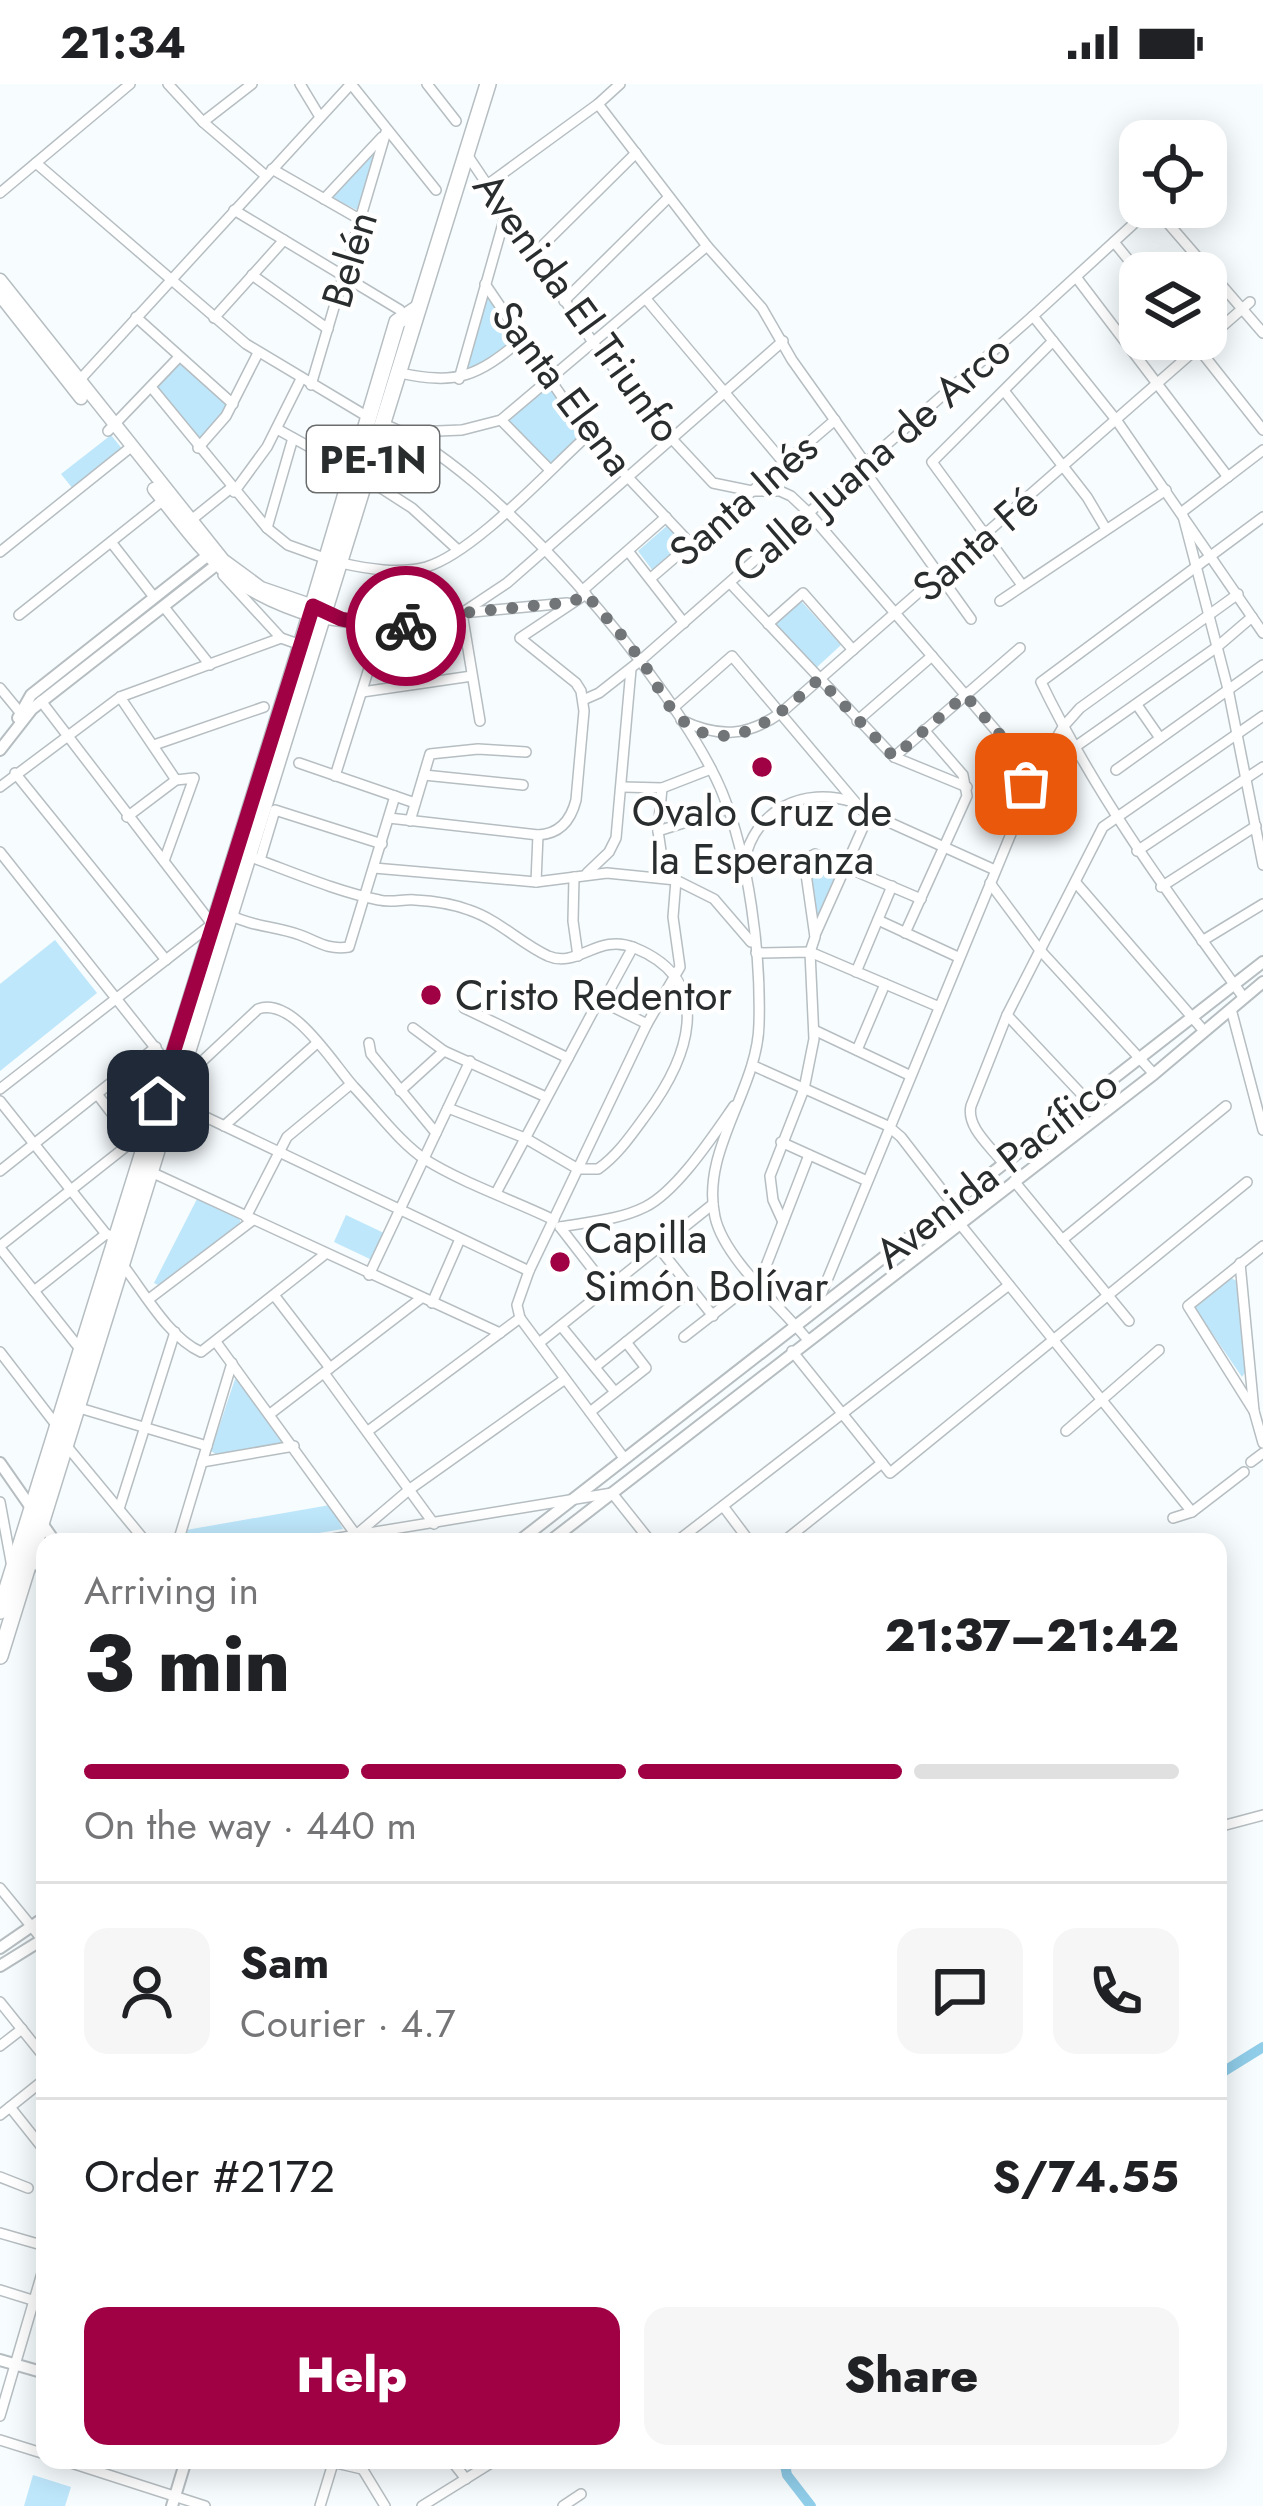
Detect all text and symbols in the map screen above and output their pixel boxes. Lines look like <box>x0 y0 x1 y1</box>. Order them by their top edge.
text: 21:34 <box>60 10 186 75</box>
map controls <box>1119 120 1227 360</box>
button: locate <box>1119 120 1227 228</box>
street label: Avenida El Triunfo <box>459 160 697 455</box>
street label: Belén <box>306 203 393 315</box>
button: layers <box>1119 252 1227 360</box>
street label: Santa Elena <box>477 288 649 488</box>
street label: Calle Juana de Arco <box>718 320 1024 597</box>
street label: Santa Inés <box>656 418 831 581</box>
road number: PE-1N <box>307 426 439 492</box>
street label: Santa Fé <box>899 472 1052 616</box>
courier <box>346 566 466 686</box>
icon: bike <box>373 593 439 659</box>
pin <box>975 733 1077 835</box>
icon: bag <box>993 751 1059 817</box>
marker: Ovalo Cruz de la Esperanza <box>749 754 775 780</box>
place label: Ovalo Cruz de la Esperanza <box>632 781 892 890</box>
place label: Cristo Redentor <box>455 965 732 1026</box>
marker: Cristo Redentor <box>418 982 444 1008</box>
pin <box>107 1050 209 1152</box>
street label: Avenida Pacífico <box>862 1054 1131 1283</box>
icon: home <box>125 1068 191 1134</box>
place label: Capilla Simón Bolívar <box>584 1208 829 1317</box>
marker: Capilla Simón Bolívar <box>547 1249 573 1275</box>
text: Arriving in <box>84 1562 259 1619</box>
text: 21:37–21:42 <box>885 1603 1179 1668</box>
text: 3 min <box>84 1608 290 1720</box>
text: On the way · 440 m <box>84 1797 417 1854</box>
button: person <box>84 1928 210 2054</box>
button: chat <box>897 1928 1023 2054</box>
button: phone <box>1053 1928 1179 2054</box>
text: Sam <box>240 1930 329 1995</box>
text: Courier · 4.7 <box>240 1995 455 2052</box>
text: Order #2172 <box>84 2144 335 2209</box>
text: S/74.55 <box>992 2144 1179 2209</box>
button: Help <box>84 2307 620 2445</box>
button: Share <box>644 2307 1179 2445</box>

